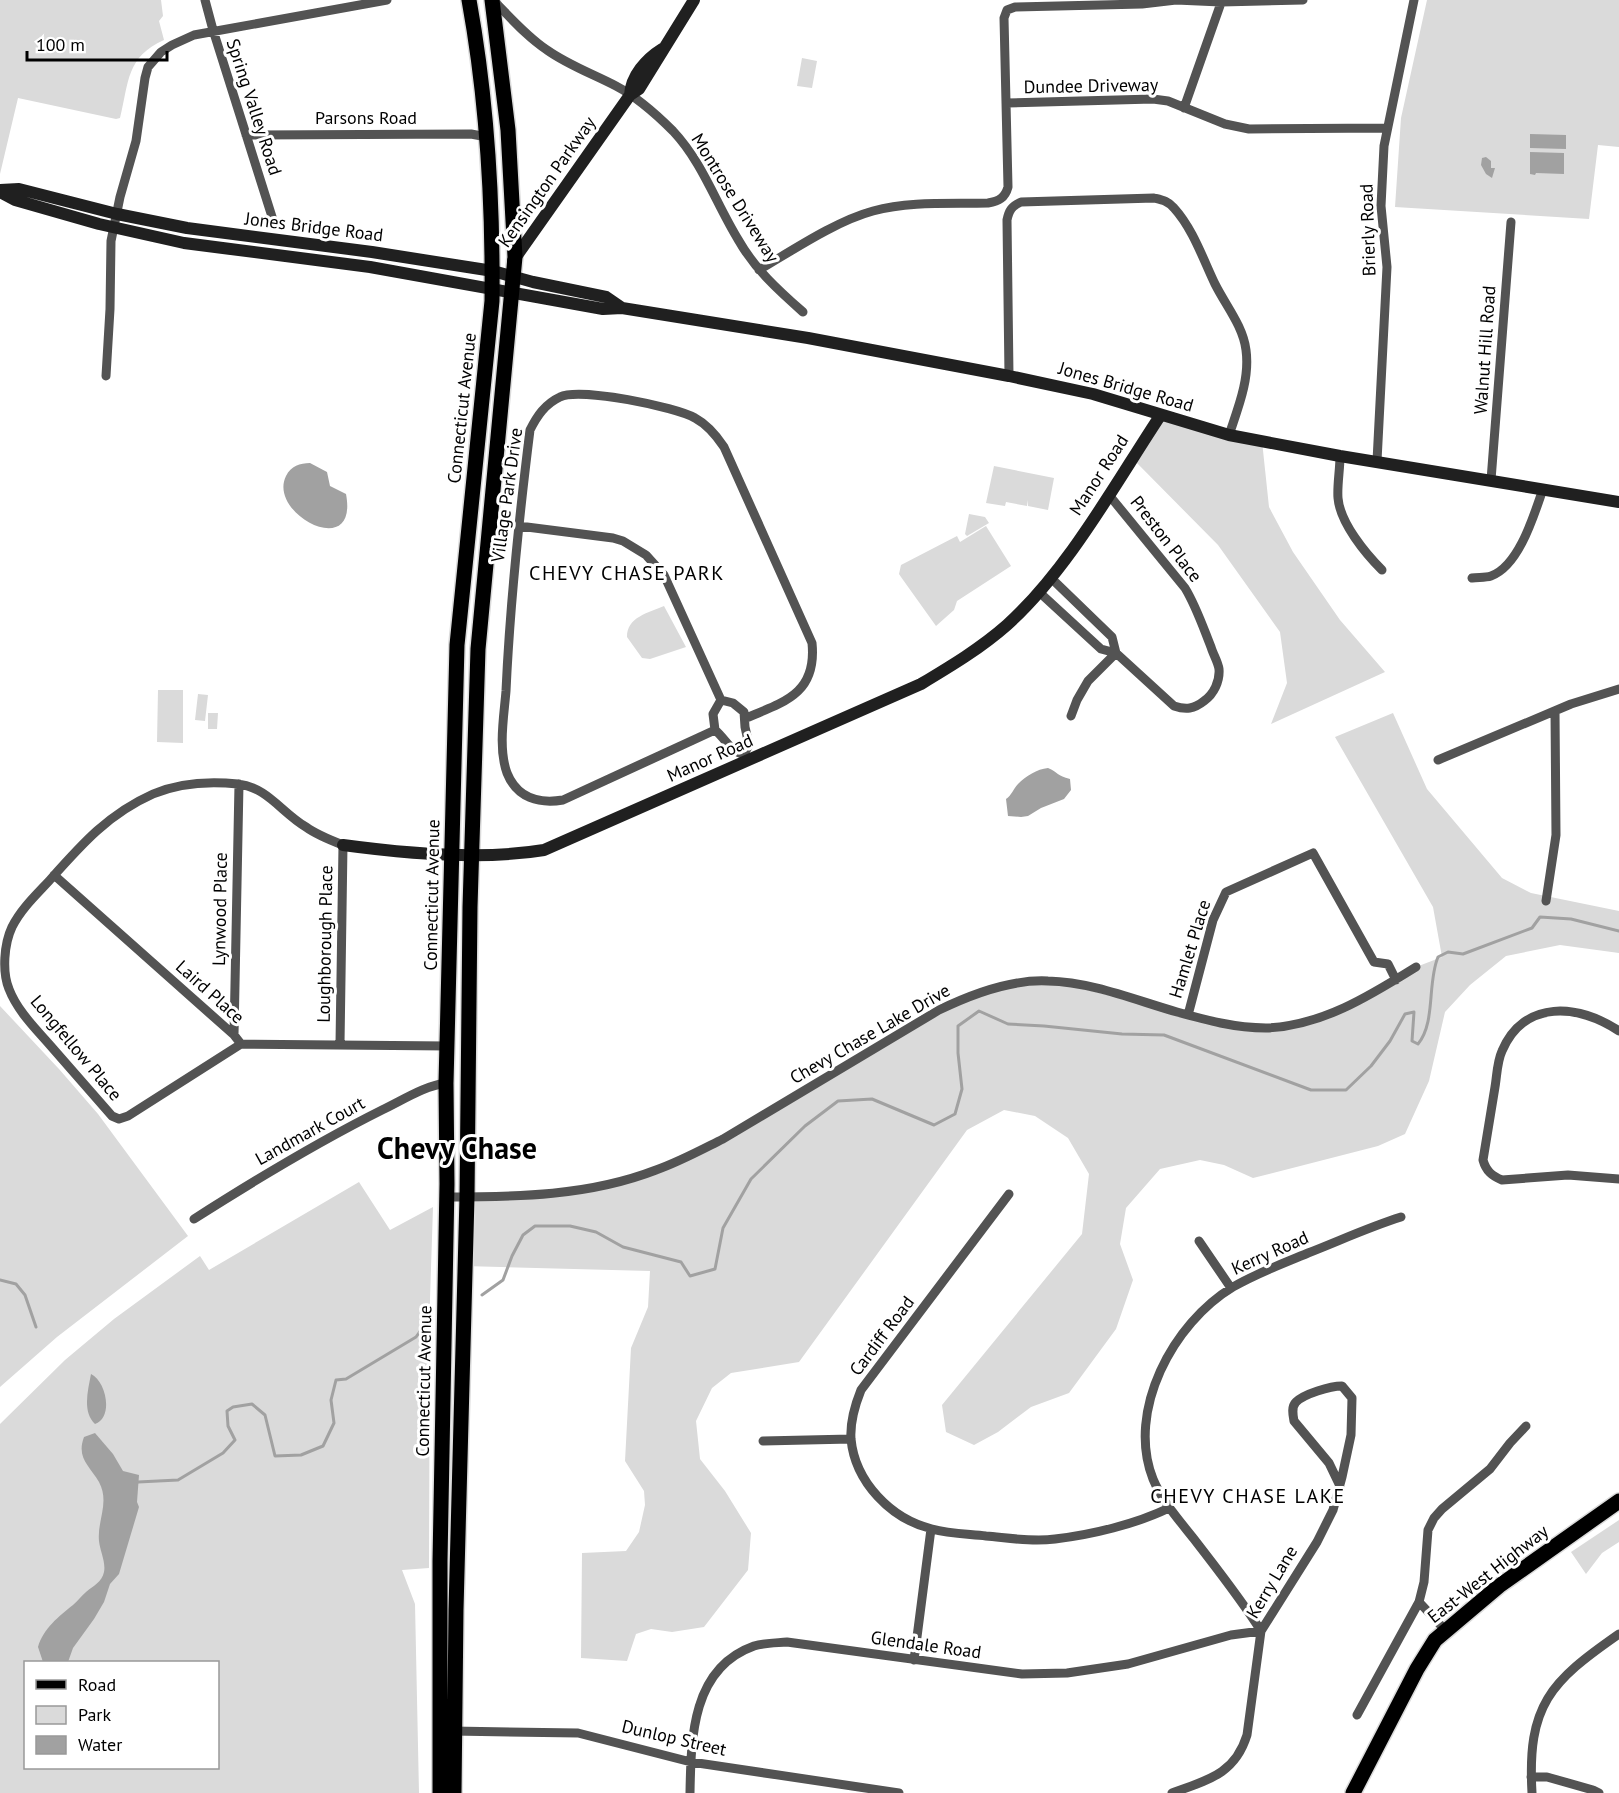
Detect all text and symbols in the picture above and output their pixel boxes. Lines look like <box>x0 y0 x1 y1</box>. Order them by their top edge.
scale bar <box>27 24 166 62</box>
text: 100 m <box>36 33 85 56</box>
street label: Spring Valley Road <box>222 36 287 178</box>
street label: Dundee Driveway <box>1024 73 1159 98</box>
street label: Parsons Road <box>315 106 417 129</box>
street label: Kensington Parkway <box>493 111 601 252</box>
street label: Montrose Driveway <box>687 129 785 267</box>
street label: Brierly Road <box>1354 183 1381 277</box>
street label: Jones Bridge Road <box>243 206 385 246</box>
street label: Walnut Hill Road <box>1469 285 1500 415</box>
street label: Connecticut Avenue <box>442 331 481 484</box>
street label: Jones Bridge Road <box>1055 356 1196 417</box>
street label: Village Park Drive <box>486 426 527 565</box>
street label: Manor Road <box>1064 430 1133 519</box>
street label: Preston Place <box>1125 491 1207 587</box>
district label: CHEVY CHASE PARK <box>529 560 725 586</box>
street label: Manor Road <box>663 728 756 787</box>
street label: Connecticut Avenue <box>419 819 444 971</box>
street label: Lynwood Place <box>207 852 232 966</box>
street label: Loughborough Place <box>312 865 337 1023</box>
street label: Hamlet Place <box>1164 897 1215 1001</box>
street label: Laird Place <box>171 955 249 1028</box>
street label: Chevy Chase Lake Drive <box>785 978 954 1089</box>
street label: Longfellow Place <box>26 990 127 1105</box>
street label: Landmark Court <box>251 1091 369 1170</box>
district label: Chevy Chase <box>377 1128 537 1167</box>
street label: Kerry Road <box>1228 1225 1312 1280</box>
street label: Cardiff Road <box>844 1291 919 1380</box>
street label: Connecticut Avenue <box>411 1305 436 1457</box>
district label: CHEVY CHASE LAKE <box>1150 1483 1346 1509</box>
street label: East-West Highway <box>1423 1519 1553 1628</box>
street label: Kerry Lane <box>1241 1541 1302 1622</box>
street label: Glendale Road <box>869 1625 983 1664</box>
legend <box>24 1661 219 1769</box>
text: Road <box>78 1673 116 1696</box>
text: Park <box>78 1703 111 1726</box>
street label: Dunlop Street <box>620 1714 729 1761</box>
text: Water <box>78 1733 122 1756</box>

